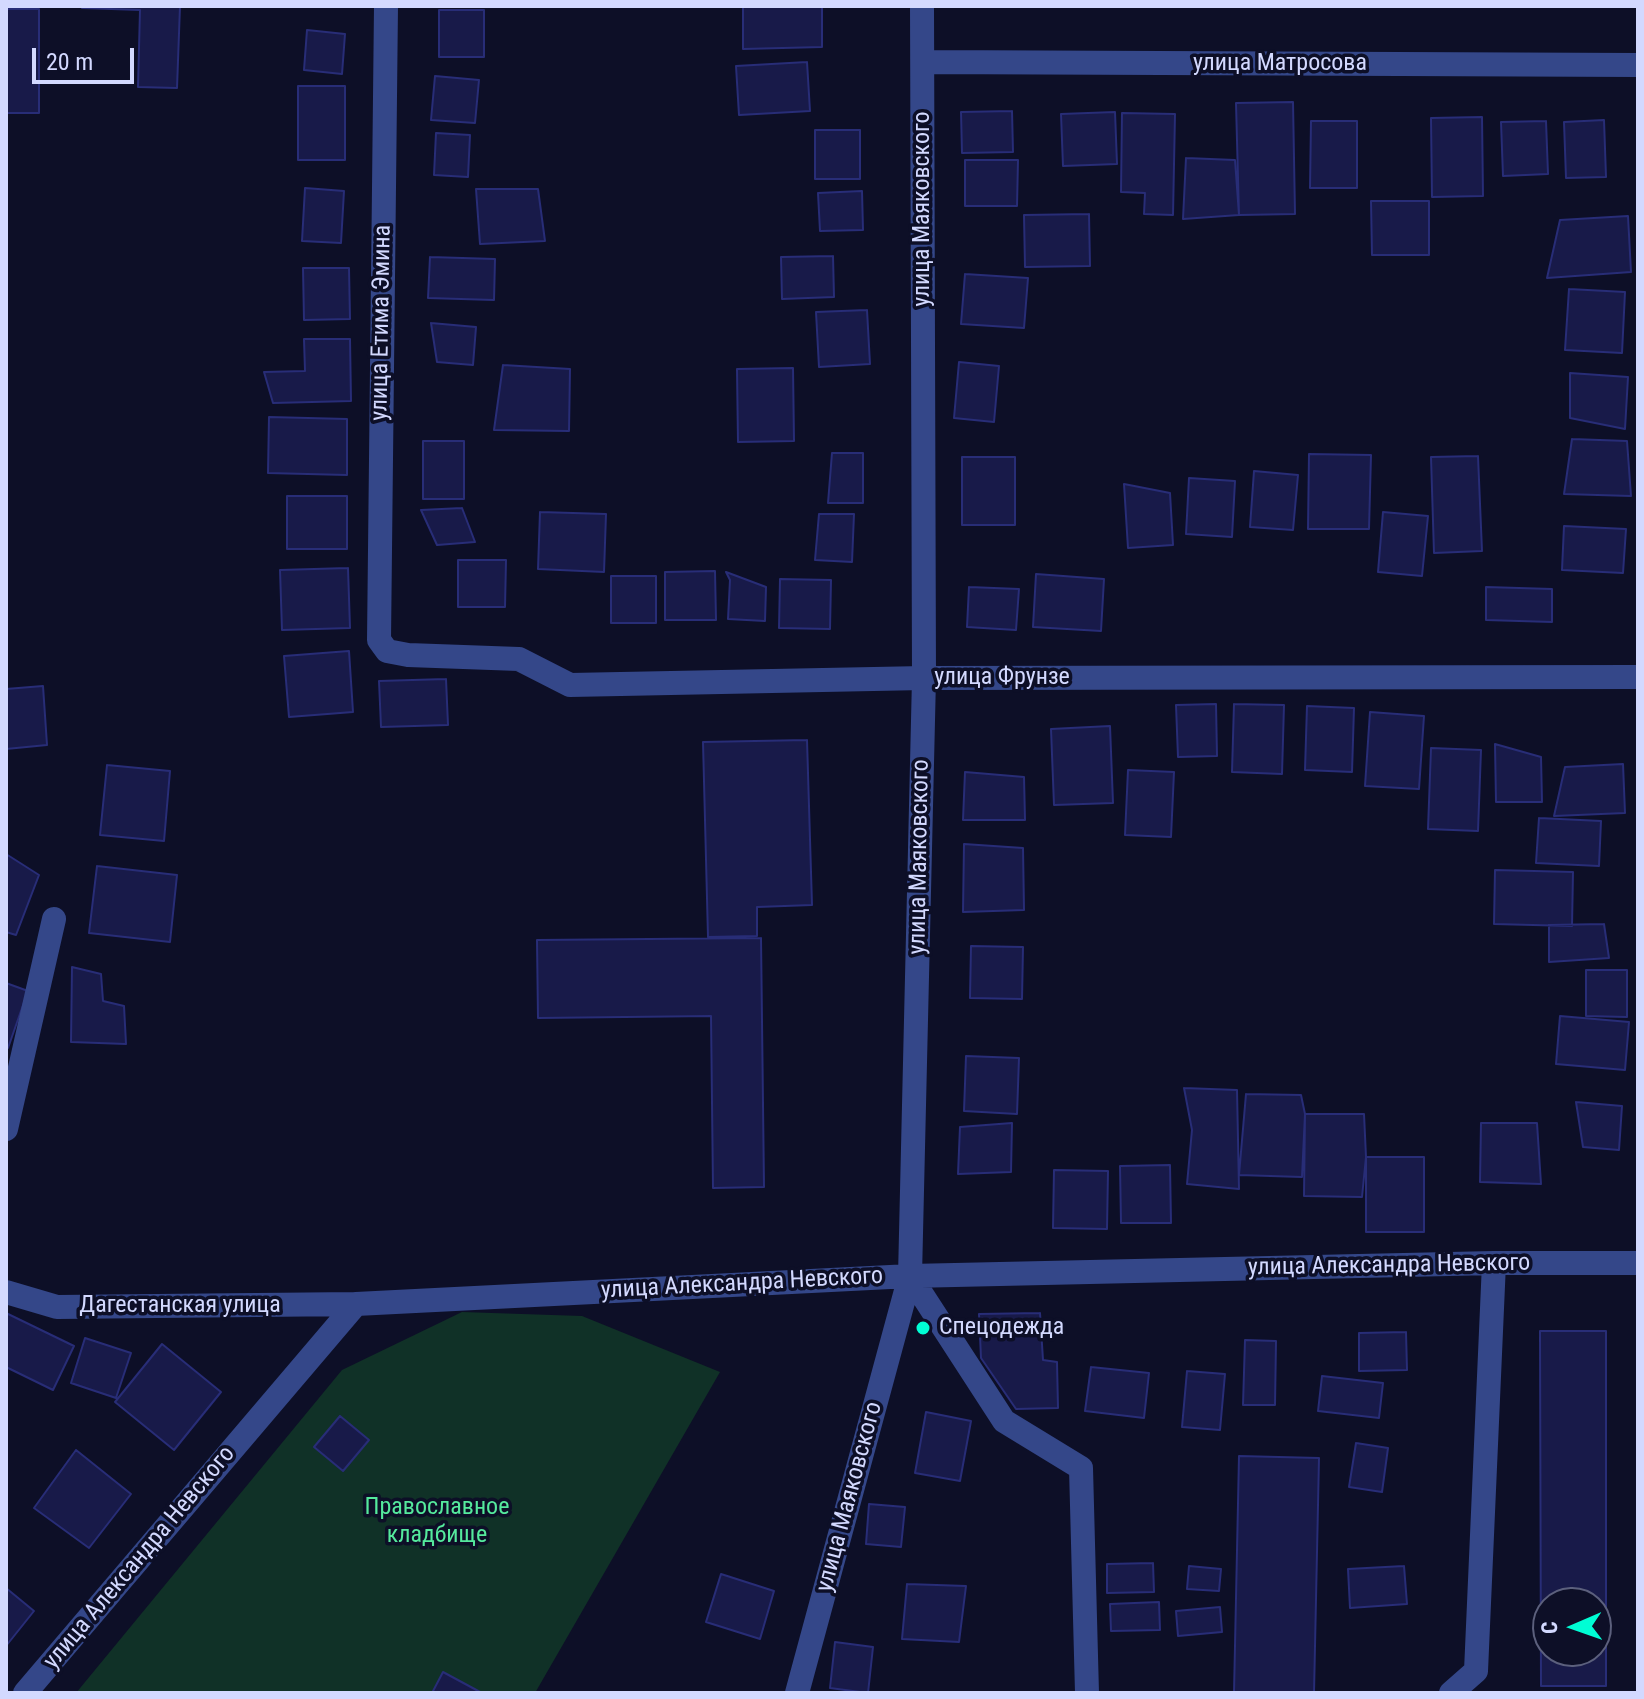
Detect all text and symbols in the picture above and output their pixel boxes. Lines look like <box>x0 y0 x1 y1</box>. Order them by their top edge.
scale bar <box>36 32 138 82</box>
text: 20 m <box>46 48 93 76</box>
street label: улица Матросова <box>1193 50 1367 78</box>
street label: улица Маяковского <box>909 111 937 307</box>
street label: улица Етима Эмина <box>366 225 398 421</box>
street label: улица Фрунзе <box>934 664 1070 692</box>
street label: улица Маяковского <box>904 759 936 955</box>
street label: улица Александра Невского <box>1248 1249 1530 1283</box>
street label: улица Александра Невского <box>600 1262 884 1306</box>
street label: Дагестанская улица <box>79 1292 281 1320</box>
place label: Спецодежда <box>939 1314 1064 1342</box>
marker: Спецодежда <box>914 1319 932 1337</box>
street label: улица Маяковского <box>811 1399 889 1595</box>
street label: улица Александра Невского <box>38 1441 242 1675</box>
park label: Православное кладбище <box>365 1494 509 1550</box>
north arrow <box>1532 1587 1612 1667</box>
text: С <box>1537 1621 1562 1634</box>

